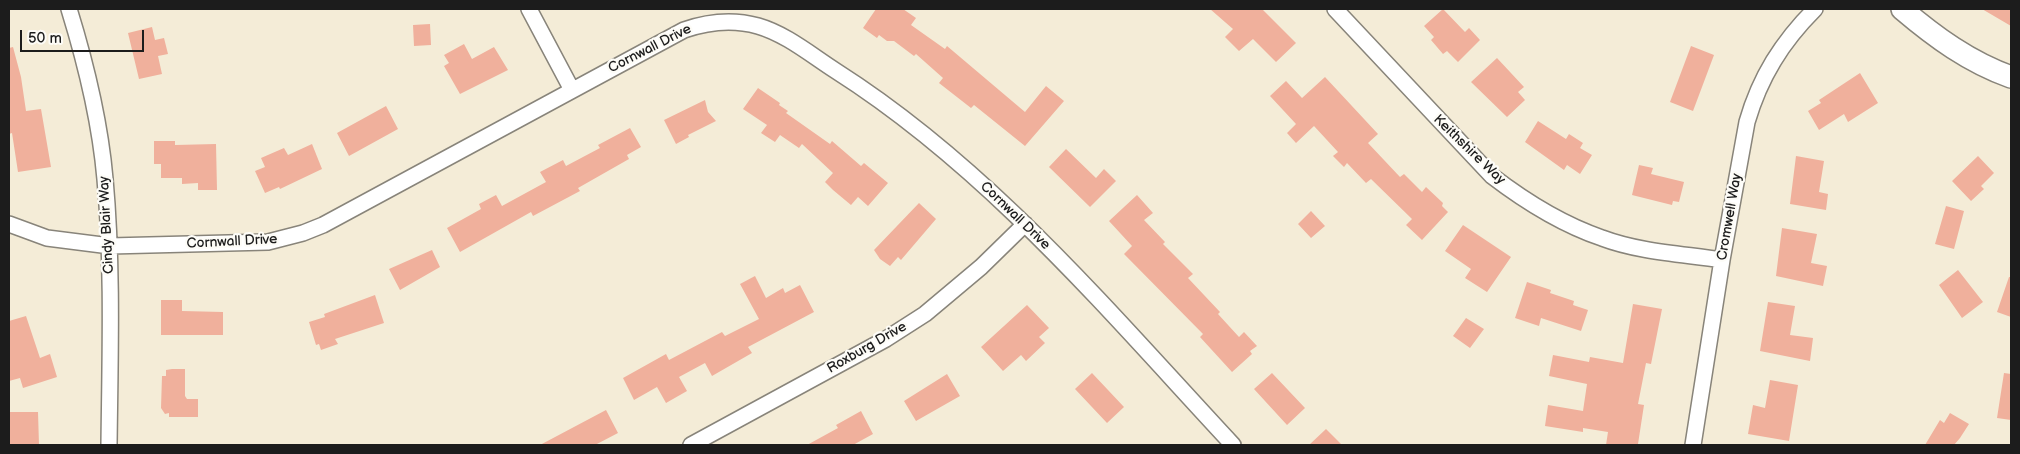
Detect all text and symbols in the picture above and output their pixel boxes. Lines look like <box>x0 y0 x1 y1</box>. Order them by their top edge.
scale bar <box>22 20 146 52</box>
street label: Cornwall Drive <box>606 21 694 77</box>
text: 50 m <box>28 29 62 48</box>
street label: Keithshire Way <box>1430 111 1508 189</box>
street label: Cromwell Way <box>1714 172 1746 262</box>
street label: Cindy Blair Way <box>96 176 118 274</box>
street label: Cornwall Drive <box>976 178 1054 254</box>
street label: Cornwall Drive <box>186 231 278 253</box>
street label: Roxburg Drive <box>824 318 910 378</box>

